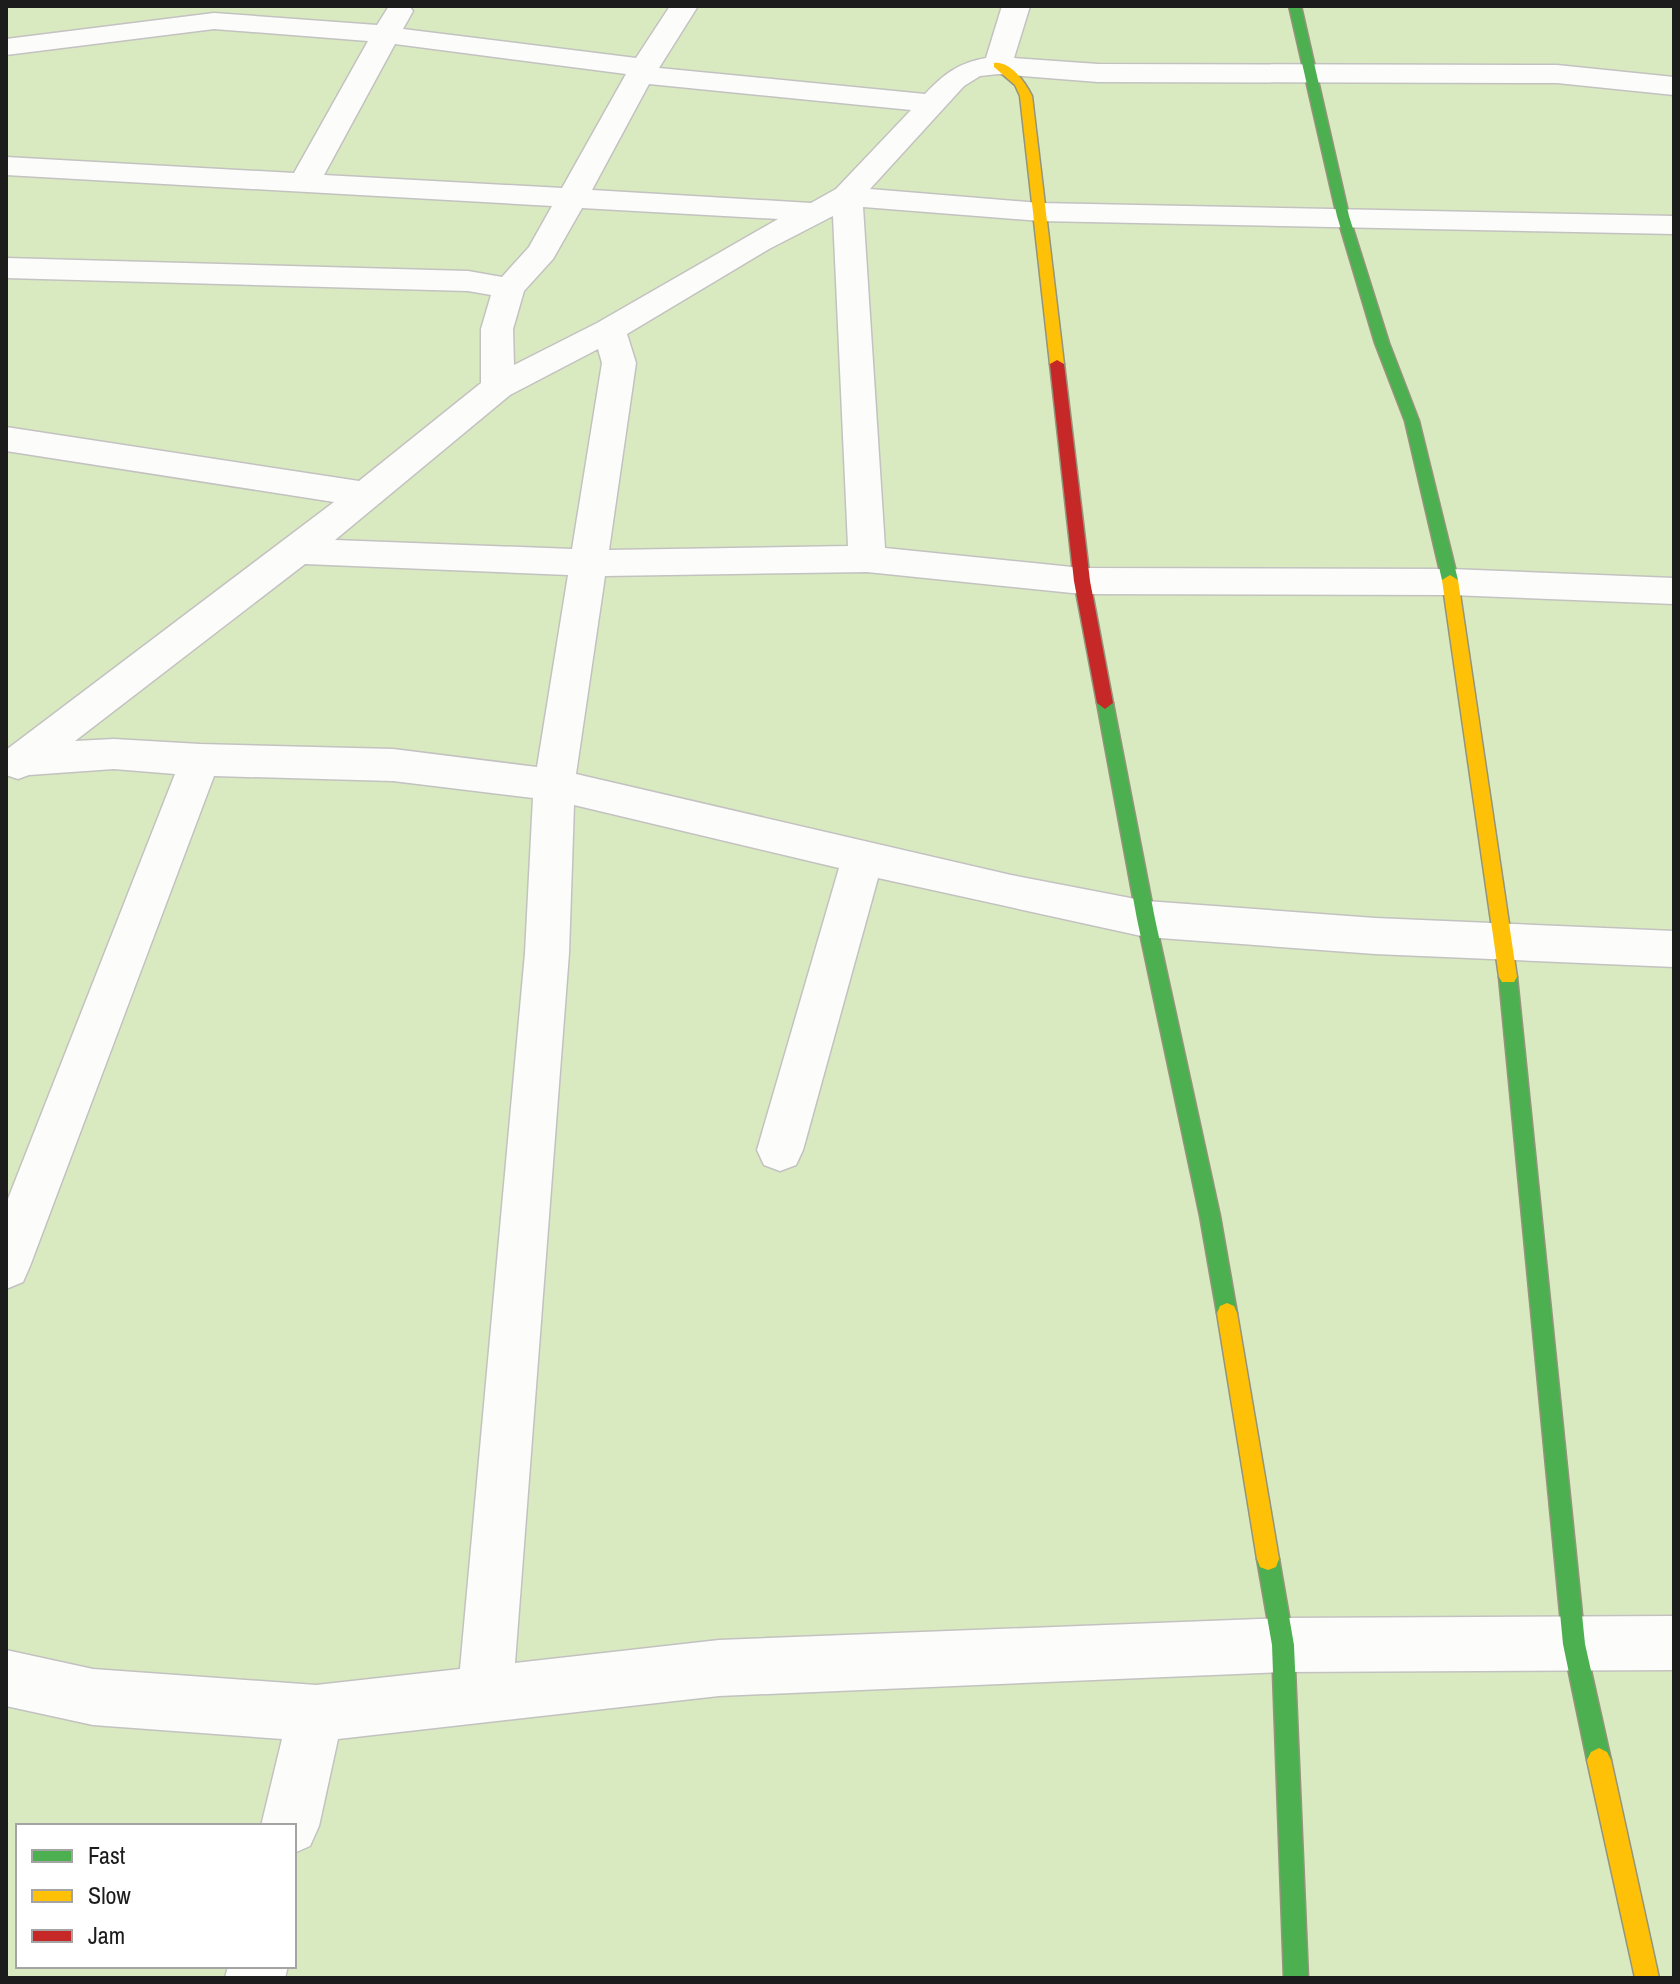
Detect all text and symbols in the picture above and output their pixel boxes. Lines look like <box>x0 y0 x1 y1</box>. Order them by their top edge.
legend <box>16 1824 296 1968</box>
text: Fast <box>88 1839 126 1871</box>
text: Slow <box>88 1879 131 1911</box>
text: Jam <box>88 1919 125 1951</box>

